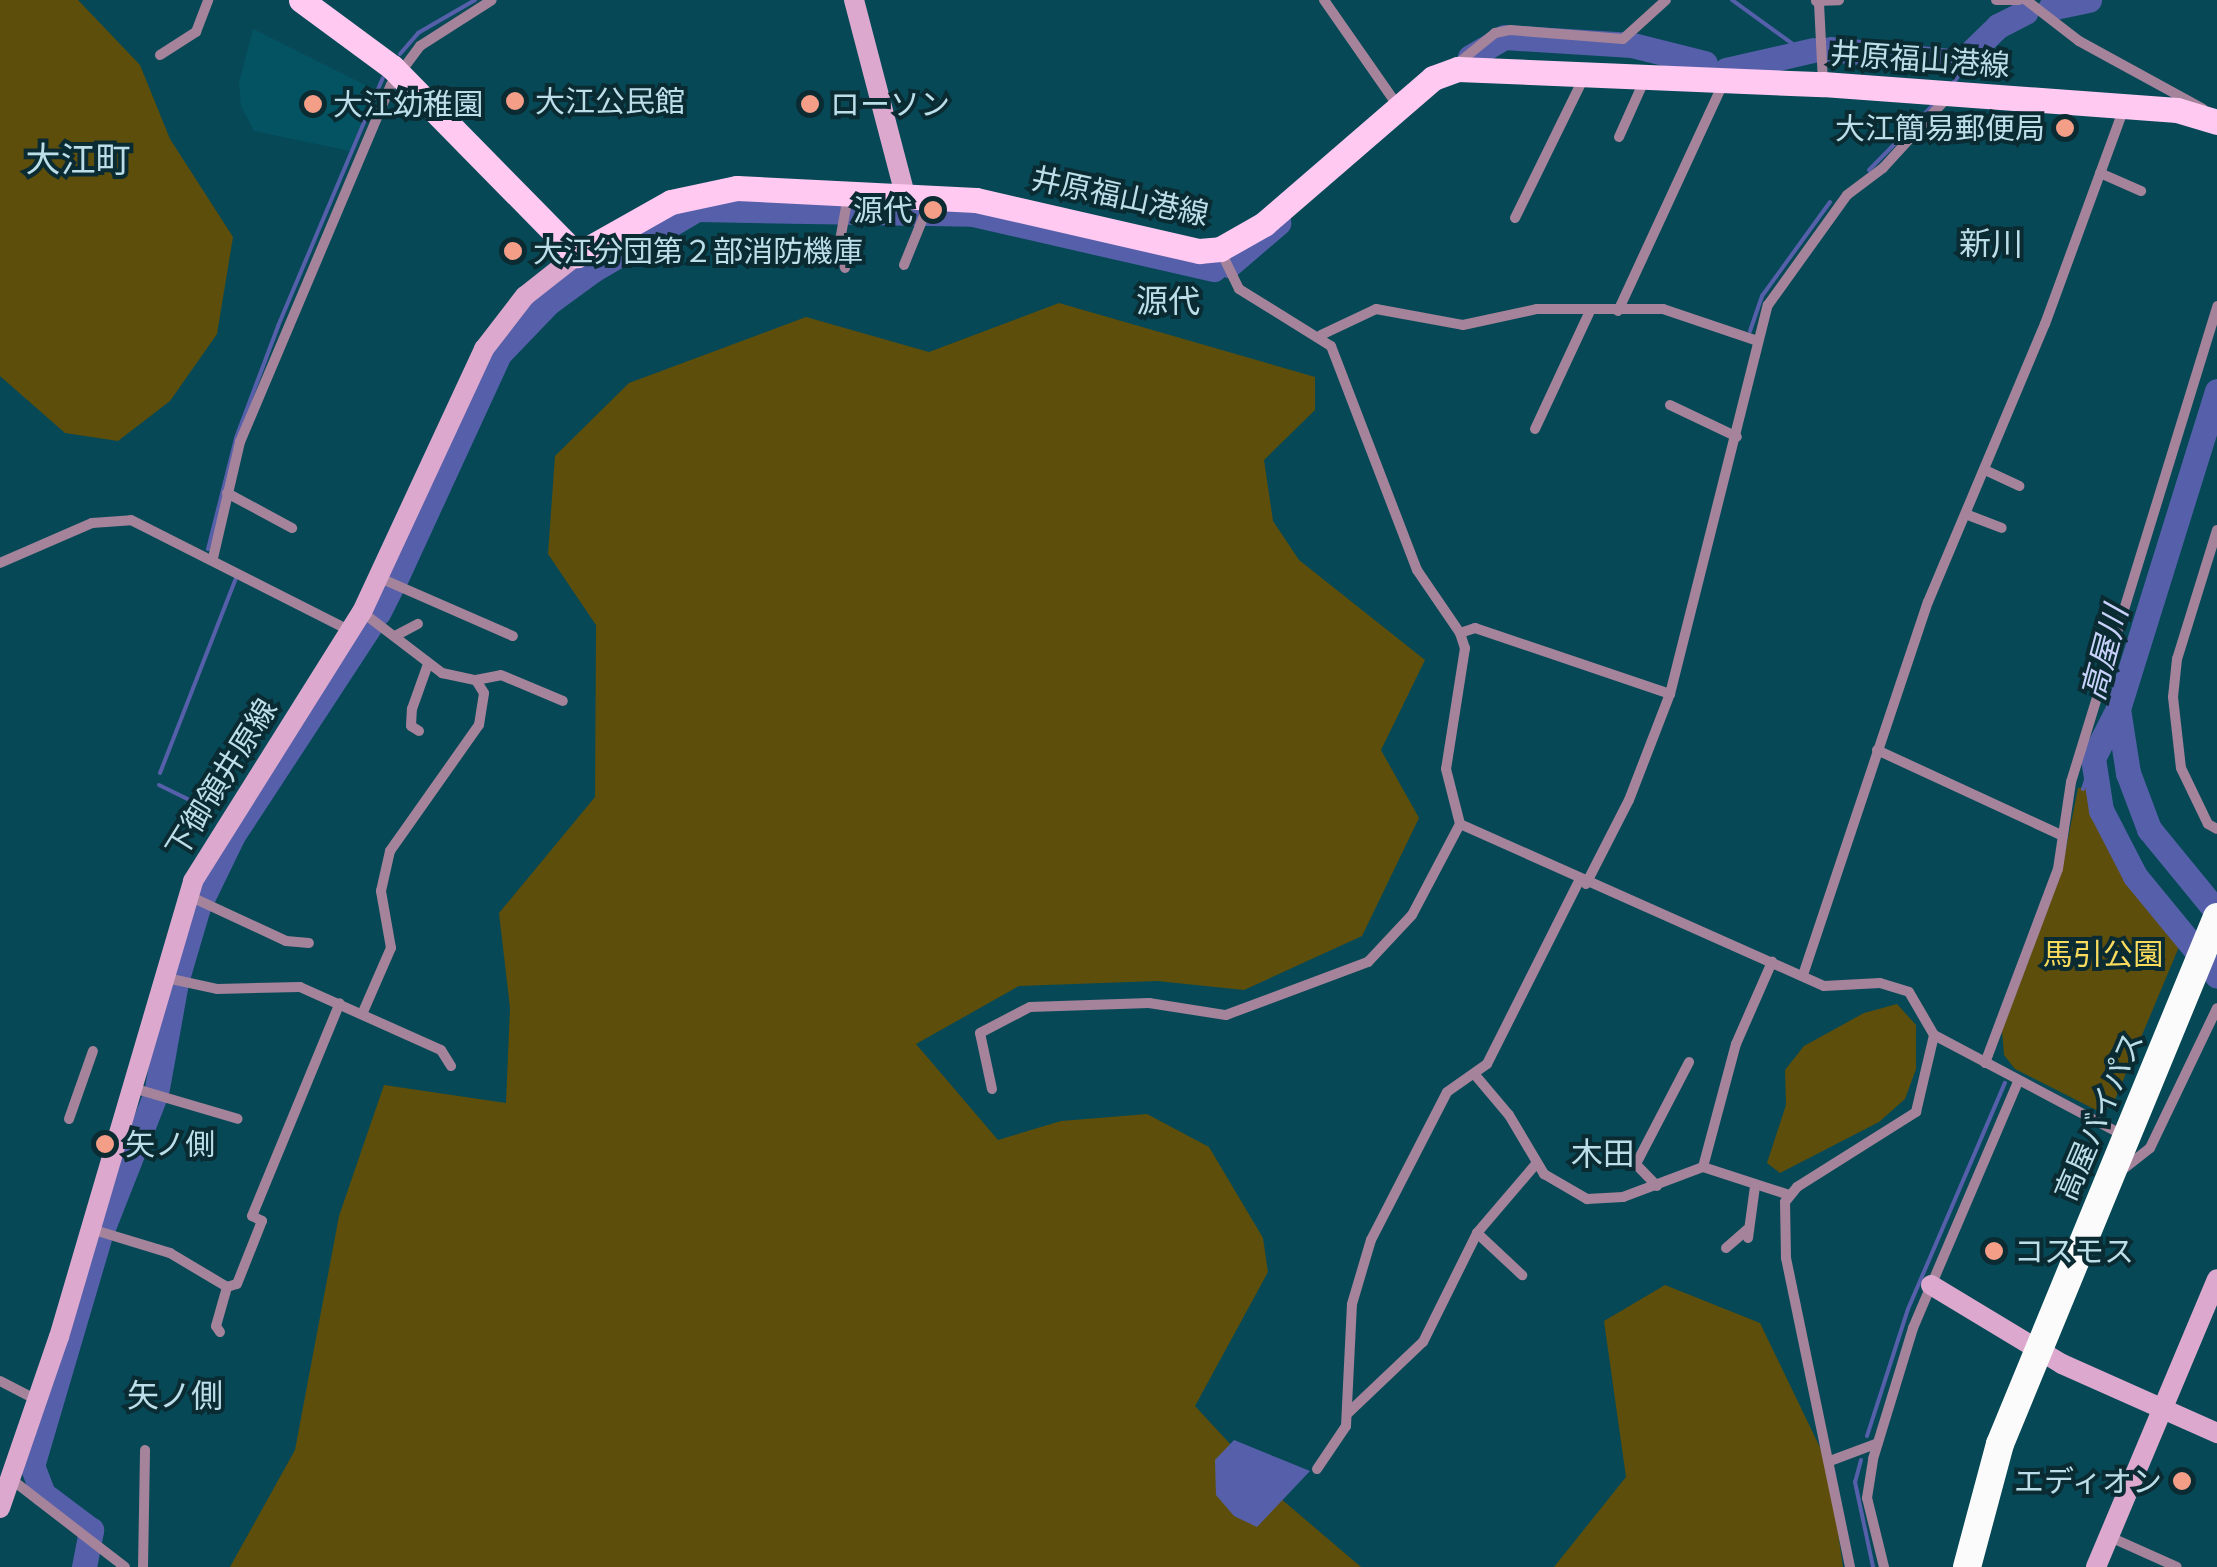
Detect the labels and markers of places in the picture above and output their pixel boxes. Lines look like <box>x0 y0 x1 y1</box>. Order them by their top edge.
place label: 大江公民館 <box>535 83 685 119</box>
place label: 大江幼稚園 <box>333 86 483 122</box>
place label: ローソン <box>830 86 950 122</box>
marker: 大江公民館 <box>504 90 526 112</box>
marker: 大江幼稚園 <box>302 93 324 115</box>
marker: ローソン <box>799 93 821 115</box>
place label: 大江簡易郵便局 <box>1835 110 2045 146</box>
marker: 大江簡易郵便局 <box>2054 117 2076 139</box>
place label: 源代 <box>853 192 913 228</box>
marker: 源代 <box>922 199 944 221</box>
place label: 大江分団第２部消防機庫 <box>533 233 863 269</box>
marker: 大江分団第２部消防機庫 <box>502 240 524 262</box>
place label: 矢ノ側 <box>125 1126 215 1162</box>
marker: 矢ノ側 <box>94 1133 116 1155</box>
place label: コスモス <box>2014 1233 2134 1269</box>
marker: コスモス <box>1983 1240 2005 1262</box>
place label: エディオン <box>2012 1463 2162 1499</box>
marker: エディオン <box>2171 1470 2193 1492</box>

